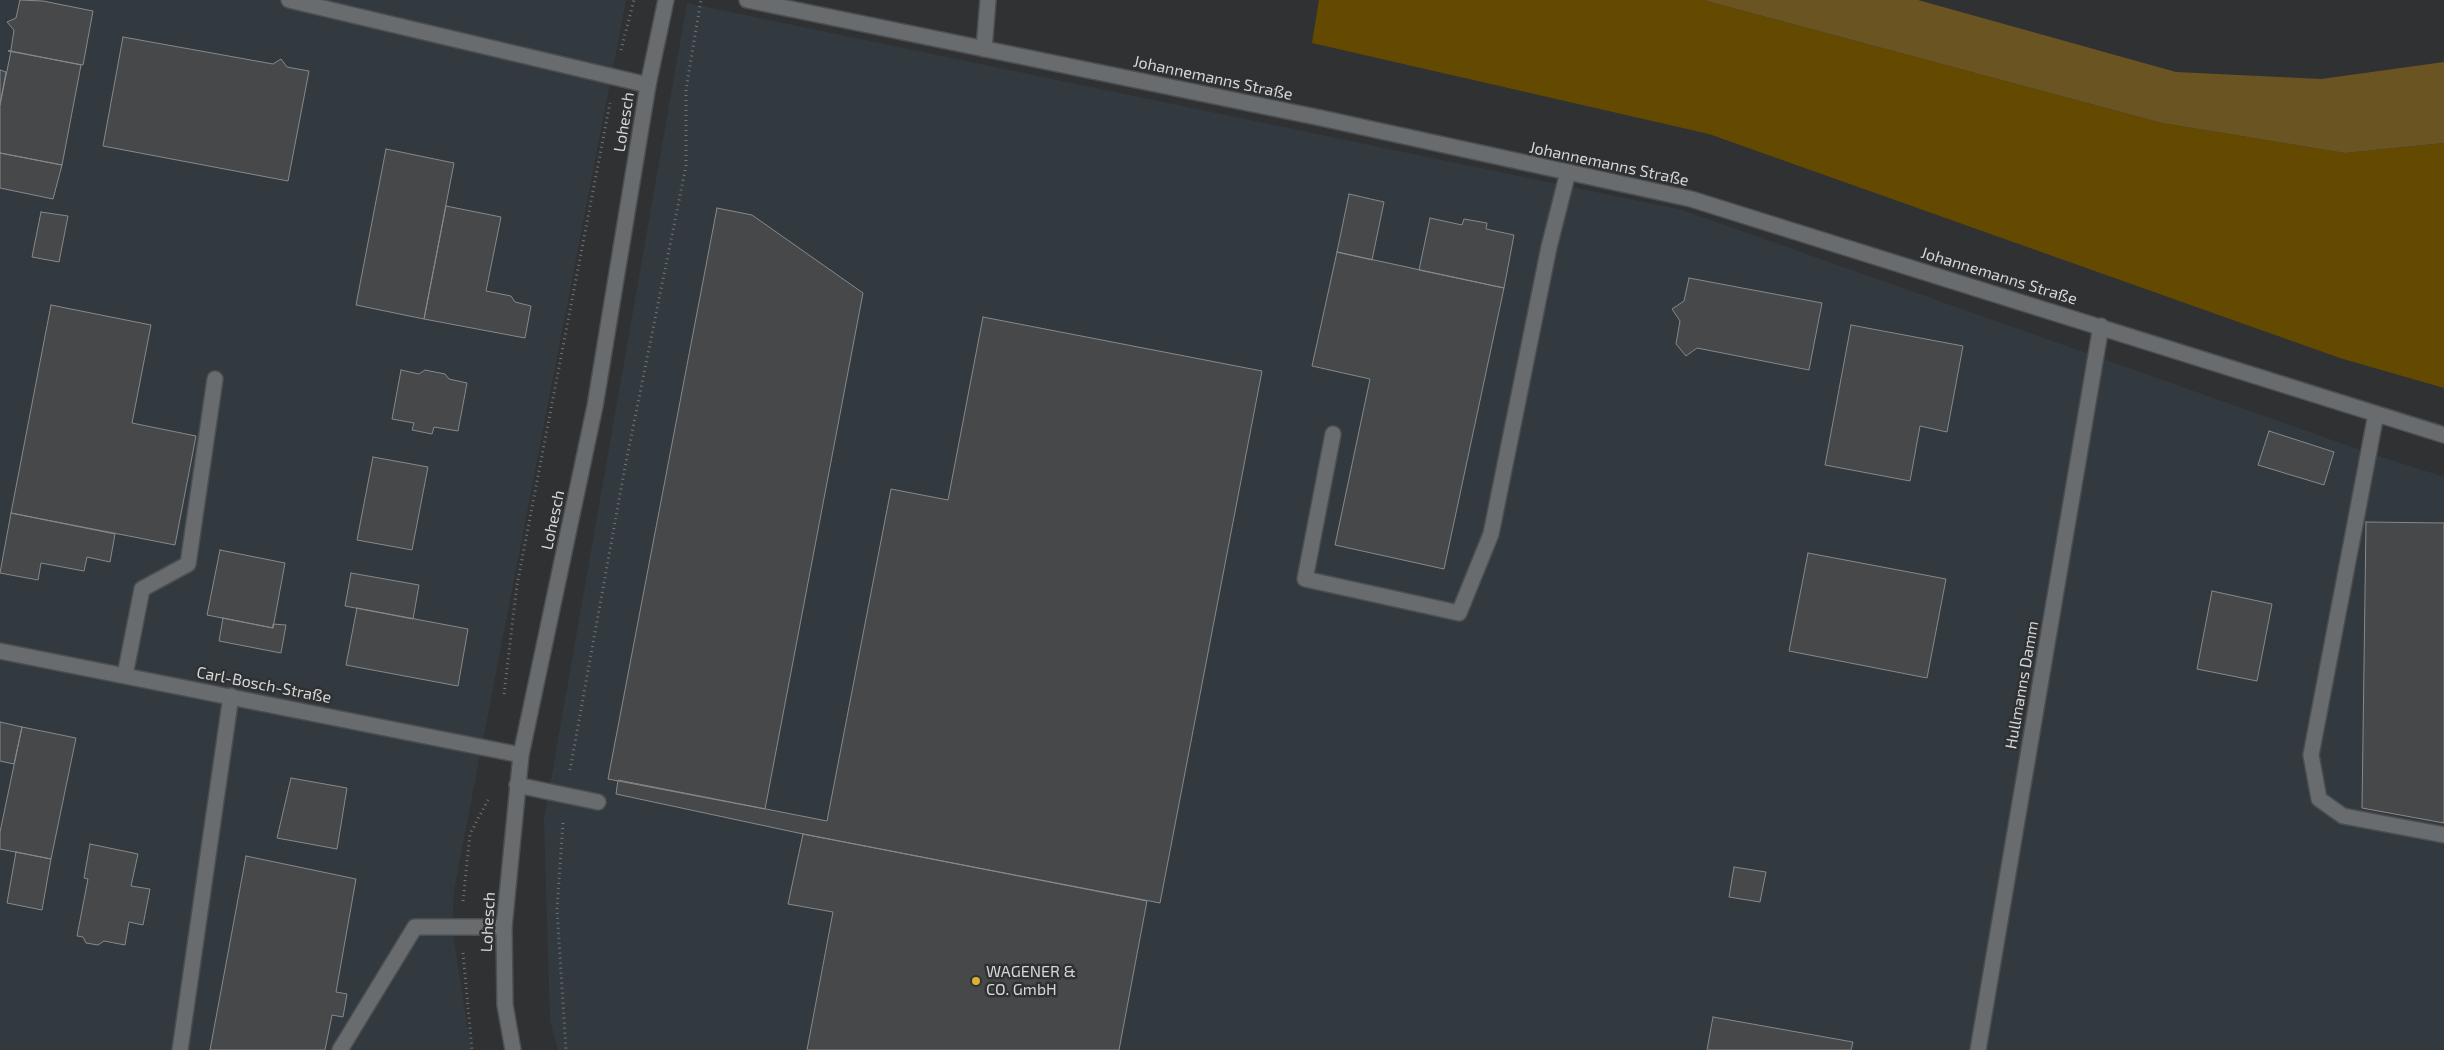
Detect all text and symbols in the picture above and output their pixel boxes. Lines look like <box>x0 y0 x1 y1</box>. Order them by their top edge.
street label: Johannemanns Straße <box>1132 52 1294 104</box>
street label: Lohesch <box>610 91 638 153</box>
street label: Johannemanns Straße <box>1528 138 1690 190</box>
street label: Johannemanns Straße <box>1919 243 2079 309</box>
street label: Lohesch <box>537 488 569 552</box>
street label: Hullmanns Damm <box>2001 619 2043 751</box>
street label: Carl-Bosch-Straße <box>195 663 333 707</box>
street label: Lohesch <box>477 891 499 953</box>
place label: WAGENER & CO. GmbH <box>986 962 1076 1000</box>
marker: WAGENER & CO. GmbH <box>970 975 982 987</box>

